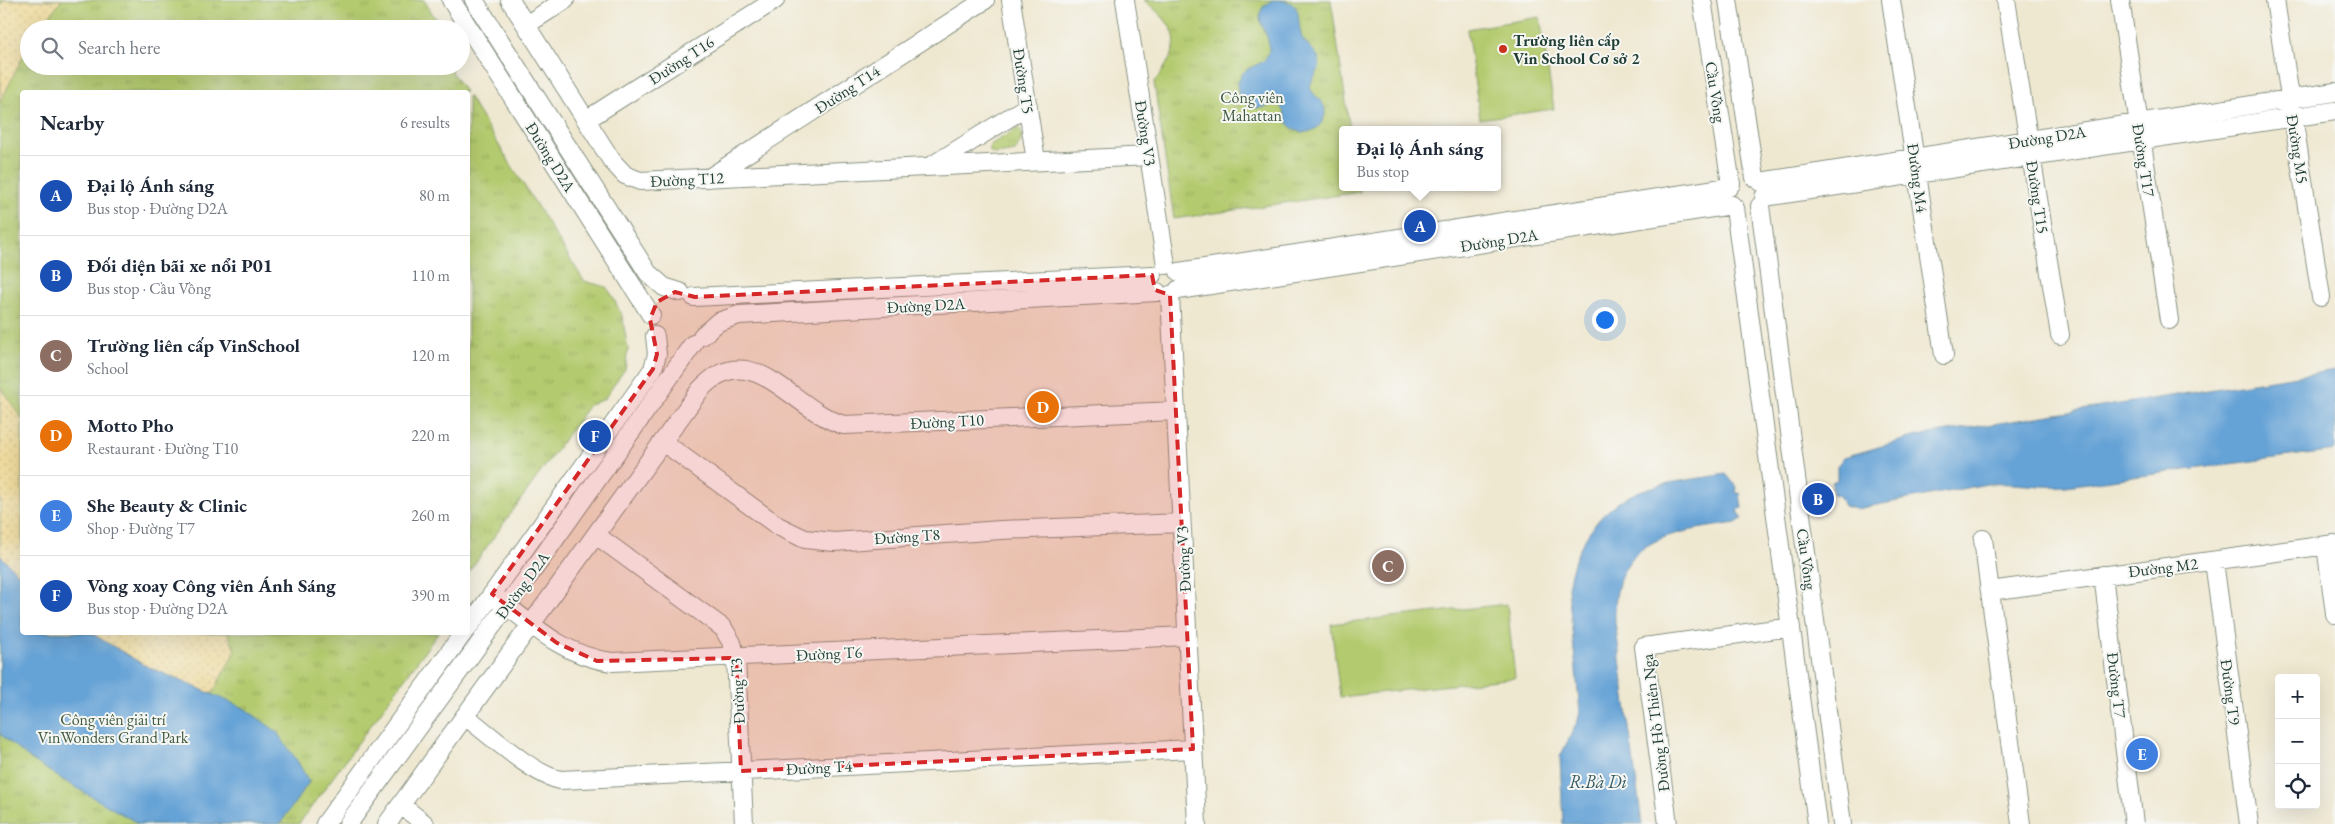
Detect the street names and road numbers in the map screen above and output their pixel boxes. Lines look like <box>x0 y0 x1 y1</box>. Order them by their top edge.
street label: Đường T16 <box>645 31 718 89</box>
street label: Đường T5 <box>1008 47 1039 115</box>
street label: Đường T14 <box>811 60 884 118</box>
street label: Cầu Vồng <box>1700 60 1731 125</box>
street label: Đường V3 <box>1130 99 1161 168</box>
street label: Đường M5 <box>2282 113 2313 185</box>
street label: Đường D2A <box>521 118 581 197</box>
street label: Đường D2A <box>2007 121 2088 154</box>
street label: Đường T17 <box>2127 122 2160 198</box>
street label: Đường M4 <box>1902 142 1933 214</box>
street label: Đường T15 <box>2021 159 2054 235</box>
street label: Đường T12 <box>650 167 725 192</box>
street label: Đường D2A <box>1459 224 1540 257</box>
street label: Đường D2A <box>886 293 967 318</box>
street label: Đường T10 <box>910 409 985 434</box>
street label: Đường T8 <box>873 524 941 549</box>
street label: Đường V3 <box>1171 525 1196 593</box>
street label: Cầu Vồng <box>1792 527 1821 592</box>
street label: Đường D2A <box>491 547 555 623</box>
street label: Đường M2 <box>2127 553 2199 582</box>
street label: Đường T6 <box>795 641 863 666</box>
street label: Đường T7 <box>2102 651 2131 719</box>
street label: Đường Hồ Thiên Nga <box>1637 652 1674 793</box>
street label: Đường T3 <box>725 657 750 725</box>
street label: Đường T9 <box>2216 658 2246 727</box>
street label: Đường T4 <box>785 755 853 780</box>

